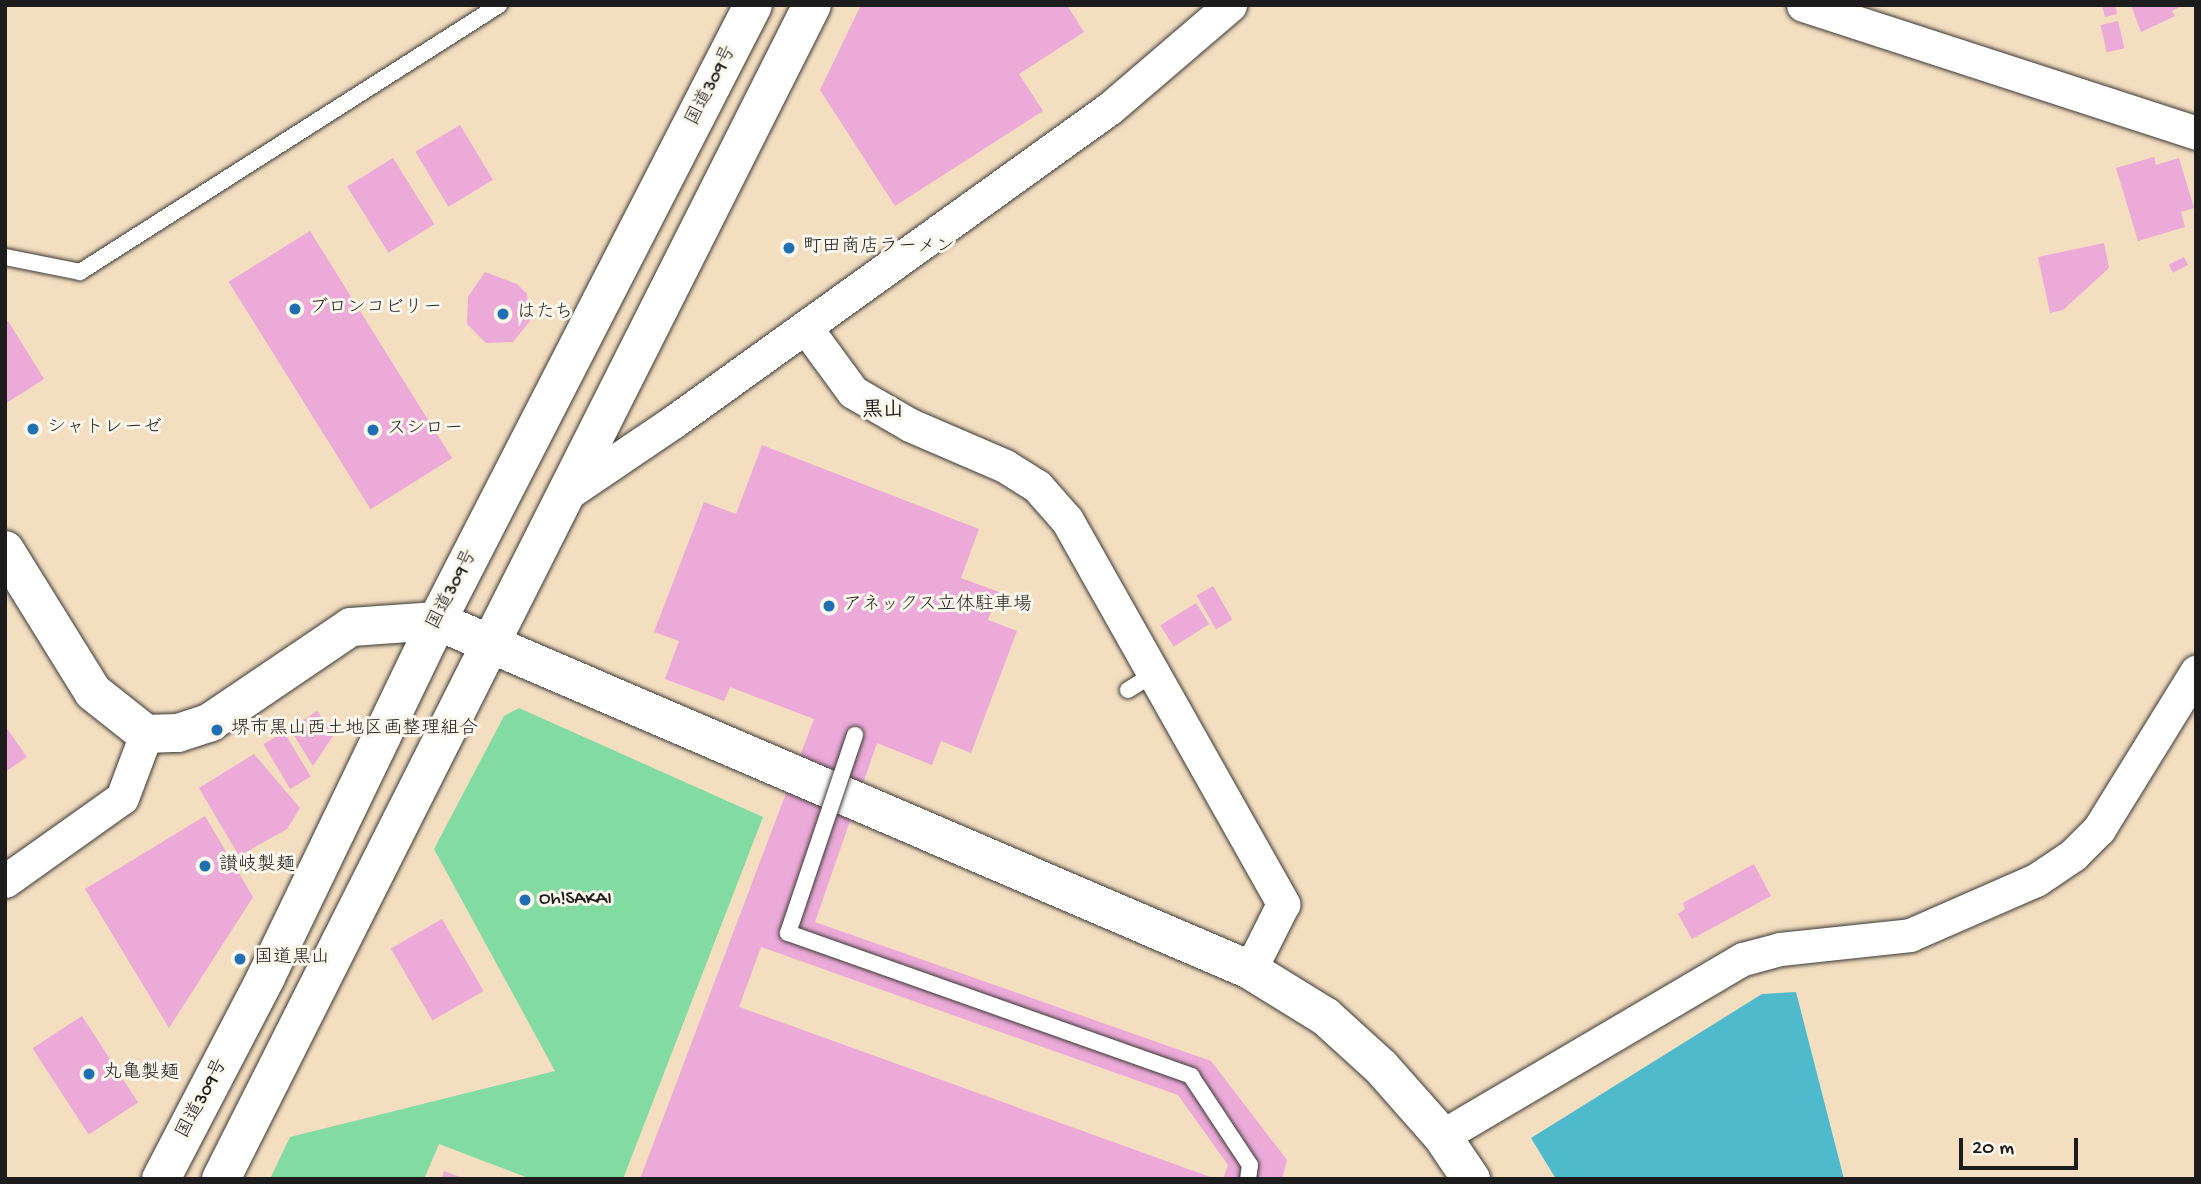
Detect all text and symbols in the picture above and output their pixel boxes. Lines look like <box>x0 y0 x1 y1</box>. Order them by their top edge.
street label: 国道309号 <box>682 42 742 130</box>
place label: 町田商店ラーメン <box>803 237 955 259</box>
marker: 町田商店ラーメン <box>781 240 797 256</box>
place label: ブロンコビリー <box>309 298 442 320</box>
marker: ブロンコビリー <box>287 301 303 317</box>
place label: はたち <box>517 303 574 325</box>
marker: はたち <box>495 306 511 322</box>
district label: 黒山 <box>862 399 904 425</box>
place label: シャトレーゼ <box>47 418 162 440</box>
place label: スシロー <box>387 419 463 441</box>
marker: シャトレーゼ <box>25 421 41 437</box>
marker: スシロー <box>365 422 381 438</box>
street label: 国道309号 <box>423 546 483 634</box>
place label: アネックス立体駐車場 <box>843 595 1033 617</box>
marker: アネックス立体駐車場 <box>821 598 837 614</box>
place label: 堺市黒山西土地区画整理組合 <box>231 719 478 741</box>
marker: 堺市黒山西土地区画整理組合 <box>209 722 225 738</box>
place label: 讃岐製麺 <box>219 855 295 877</box>
marker: 讃岐製麺 <box>197 858 213 874</box>
place label: Oh!SAKAI <box>539 889 612 911</box>
marker: Oh!SAKAI <box>517 892 533 908</box>
place label: 国道黒山 <box>254 948 330 970</box>
marker: 国道黒山 <box>232 951 248 967</box>
street label: 国道309号 <box>172 1055 234 1143</box>
place label: 丸亀製麺 <box>103 1063 179 1085</box>
marker: 丸亀製麺 <box>81 1066 97 1082</box>
scale bar <box>1963 1124 2082 1168</box>
text: 20 m <box>1972 1137 2014 1162</box>

